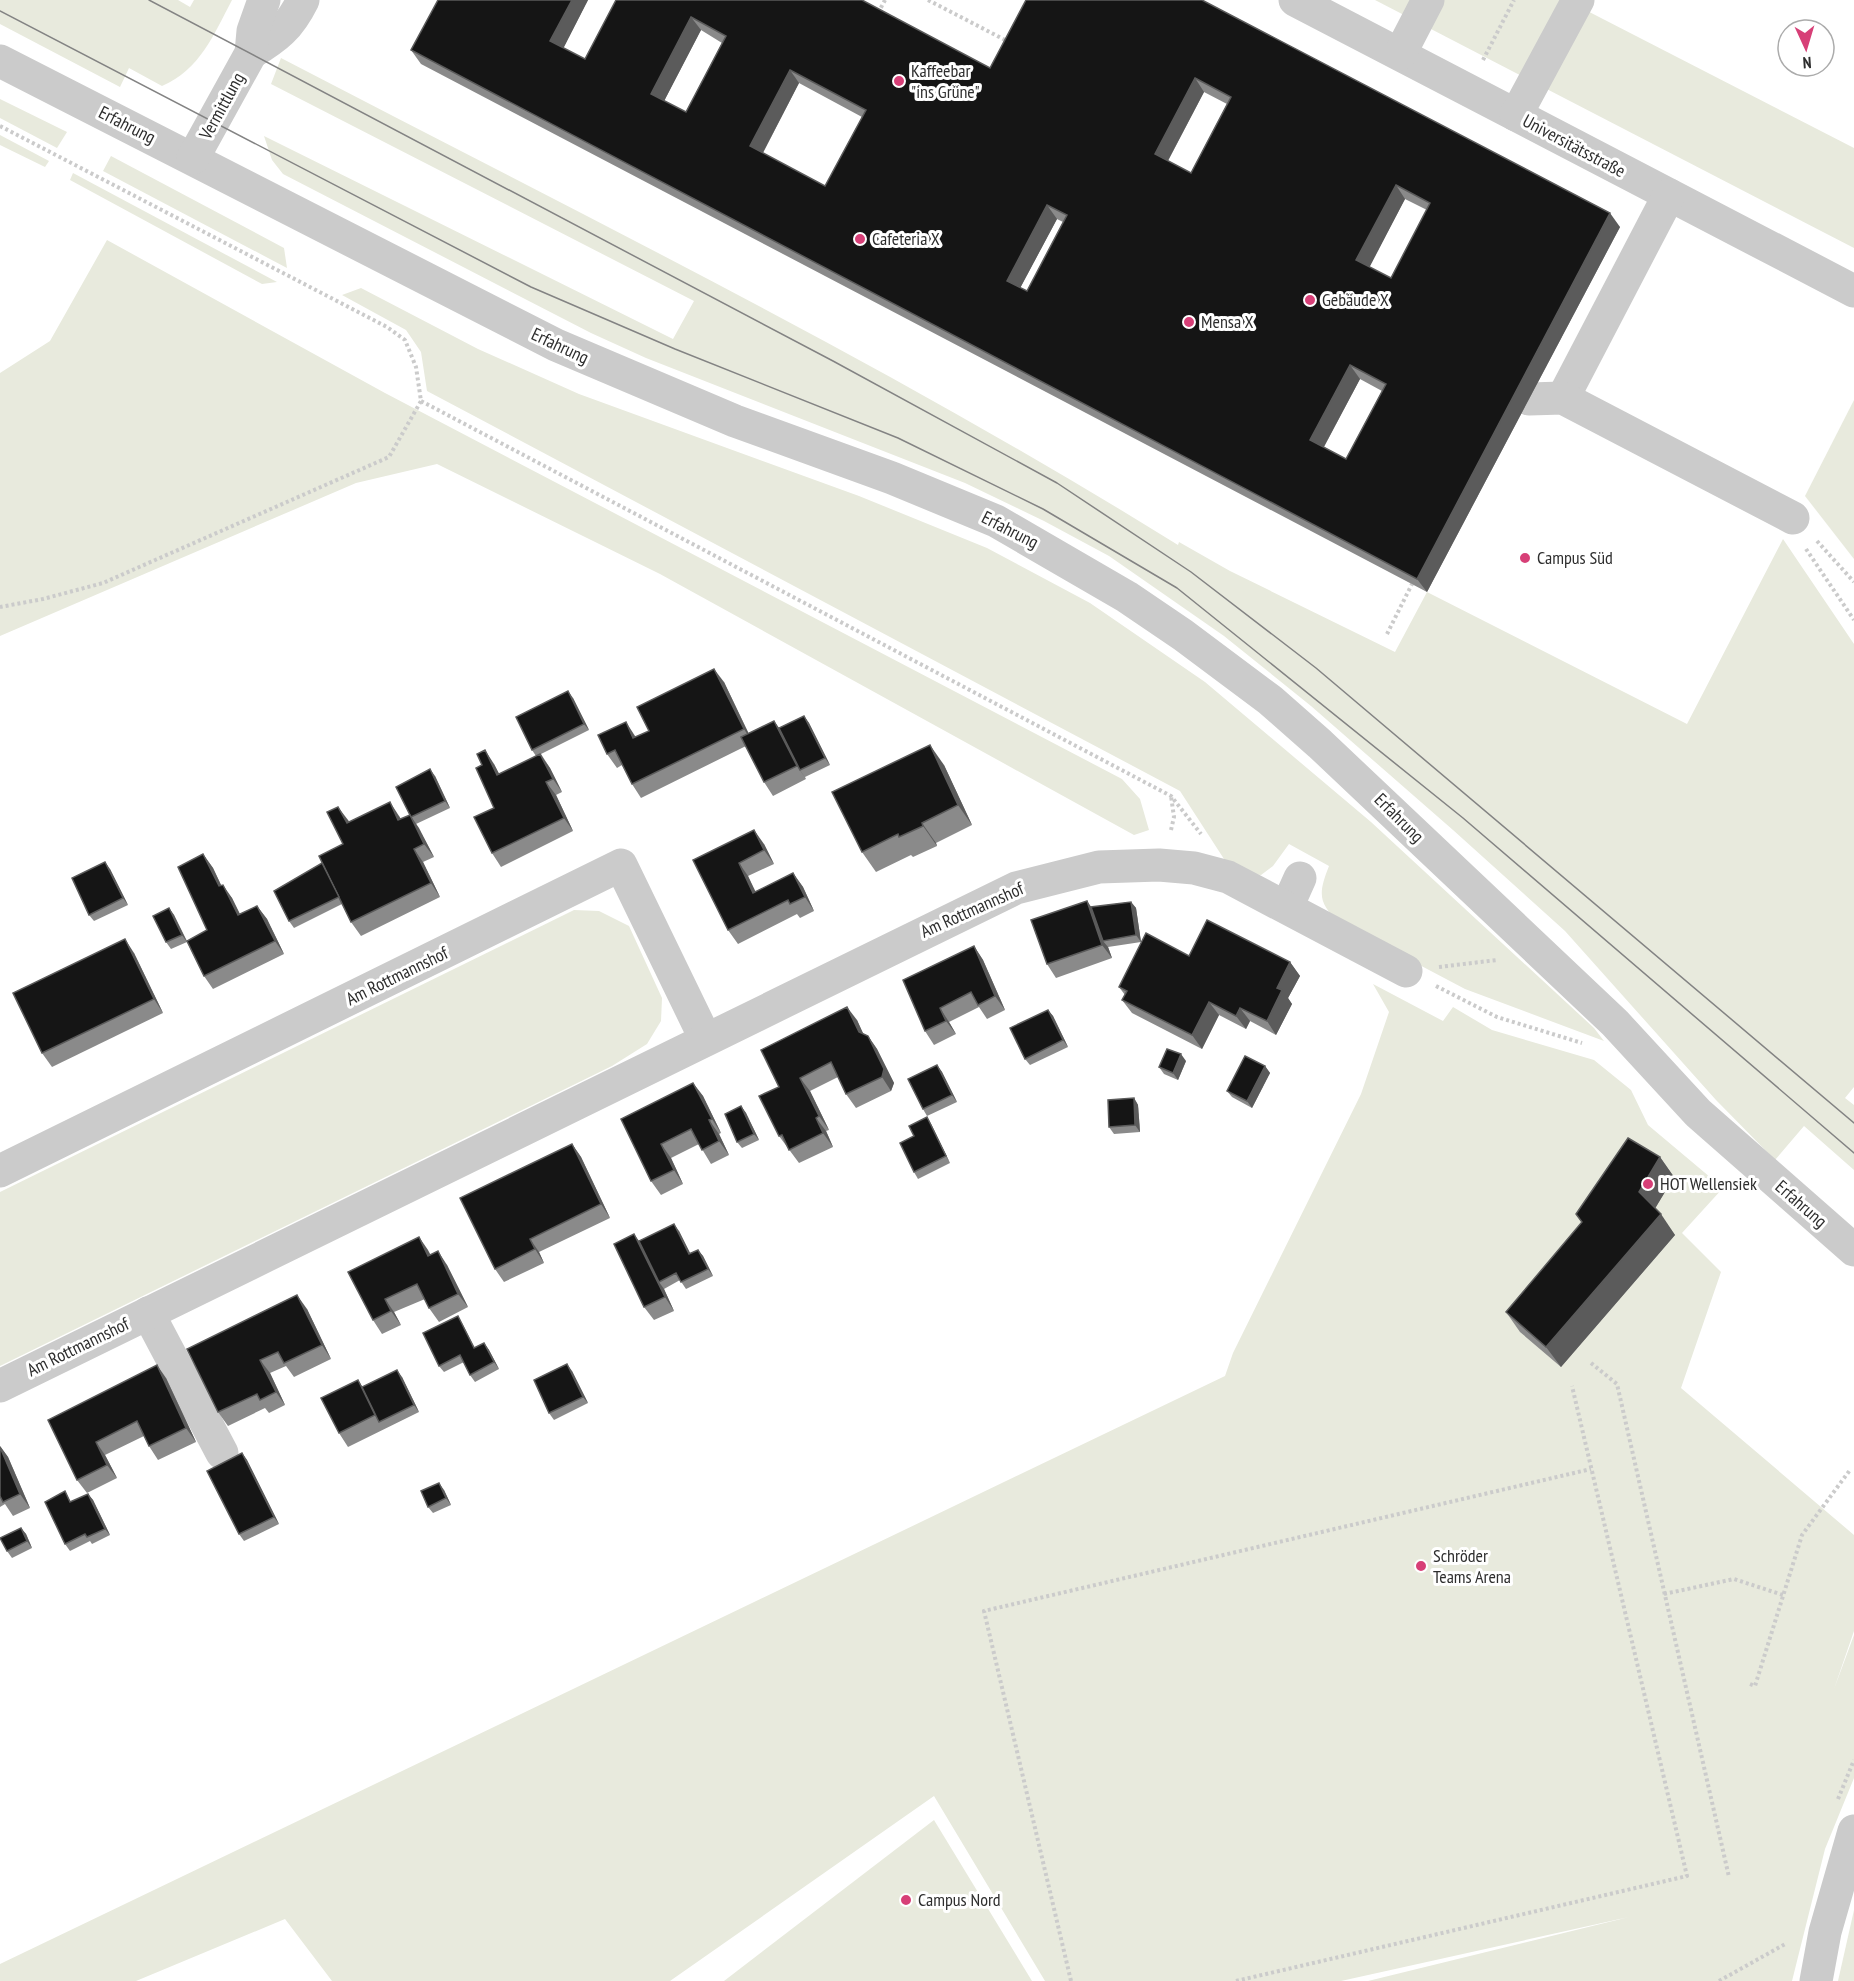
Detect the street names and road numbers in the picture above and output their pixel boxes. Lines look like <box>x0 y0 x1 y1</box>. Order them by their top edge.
street label: Vermittlung <box>193 68 249 144</box>
street label: Erfahrung <box>95 101 160 149</box>
street label: Universitätsstraße <box>1519 109 1630 182</box>
street label: Erfahrung <box>528 322 593 369</box>
street label: Erfahrung <box>978 506 1043 554</box>
street label: Erfahrung <box>1370 788 1429 847</box>
street label: Am Rottmannshof <box>917 876 1028 943</box>
street label: Am Rottmannshof <box>342 940 453 1010</box>
street label: Erfahrung <box>1771 1175 1832 1232</box>
street label: Am Rottmannshof <box>23 1311 134 1381</box>

